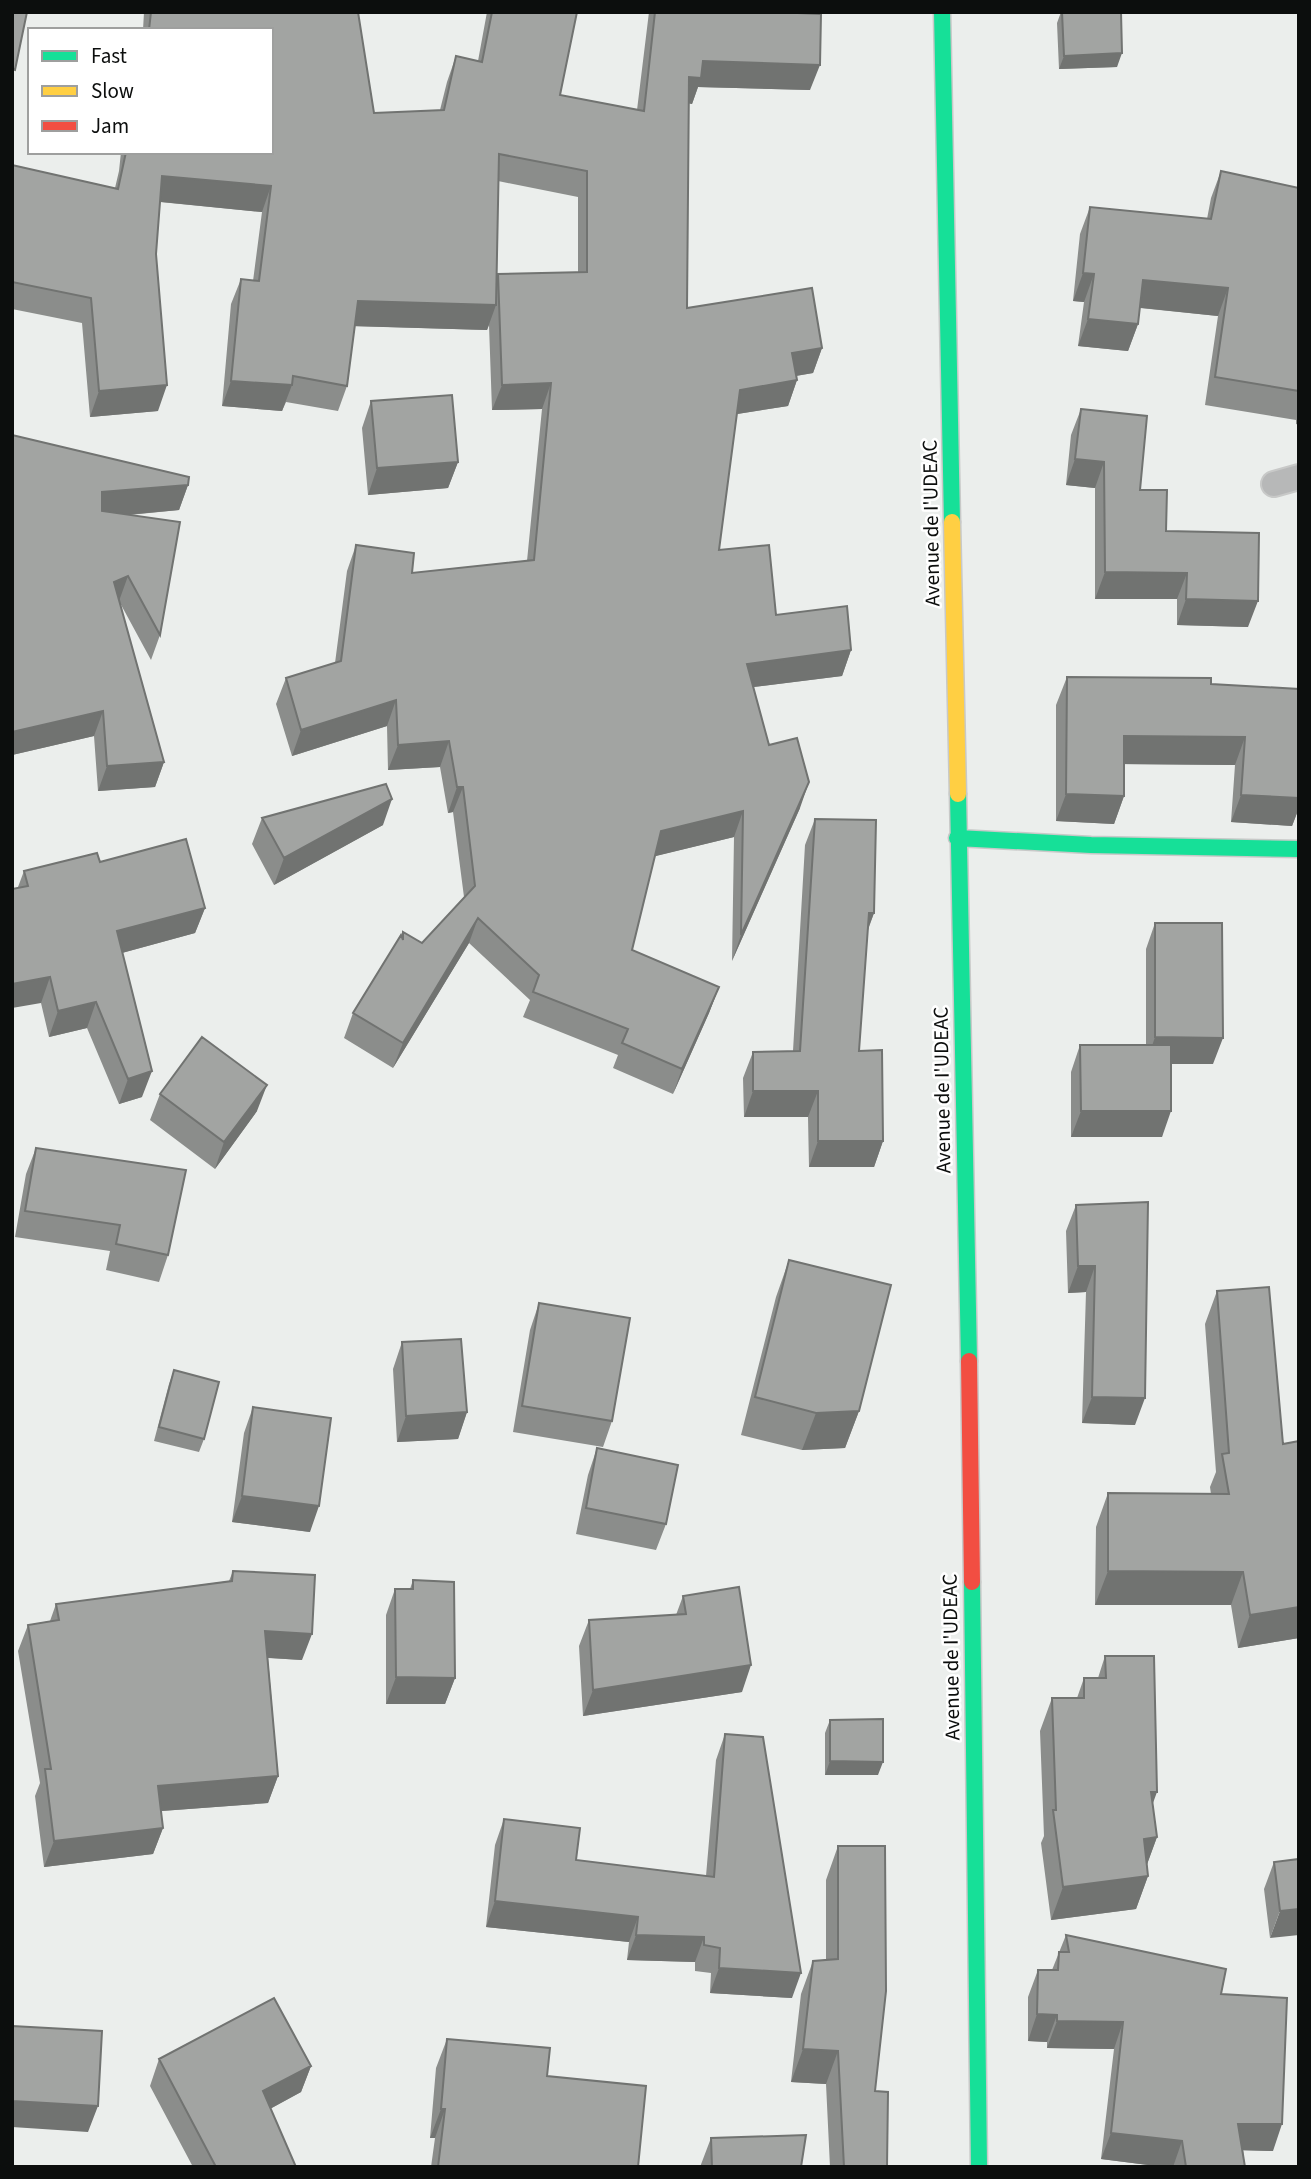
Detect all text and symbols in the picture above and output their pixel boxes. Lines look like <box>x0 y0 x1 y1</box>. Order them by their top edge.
legend <box>28 28 273 154</box>
text: Fast <box>91 41 127 71</box>
text: Slow <box>91 76 134 106</box>
text: Jam <box>91 111 129 141</box>
street label: Avenue de I'UDEAC <box>915 439 947 607</box>
street label: Avenue de I'UDEAC <box>926 1006 958 1174</box>
street label: Avenue de I'UDEAC <box>935 1573 967 1741</box>

